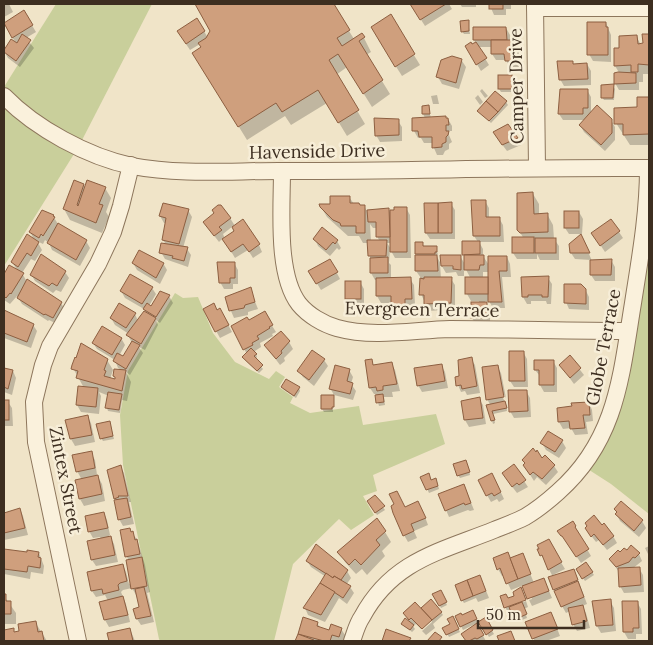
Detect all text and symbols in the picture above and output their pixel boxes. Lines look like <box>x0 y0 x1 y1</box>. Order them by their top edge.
street label: Camper Drive <box>503 28 529 144</box>
street label: Havenside Drive <box>249 138 386 164</box>
street label: Globe Terrace <box>580 286 626 407</box>
street label: Evergreen Terrace <box>345 296 500 322</box>
street label: Zintex Street <box>44 424 88 536</box>
scale bar <box>478 598 584 630</box>
text: 50 m <box>486 605 521 624</box>

